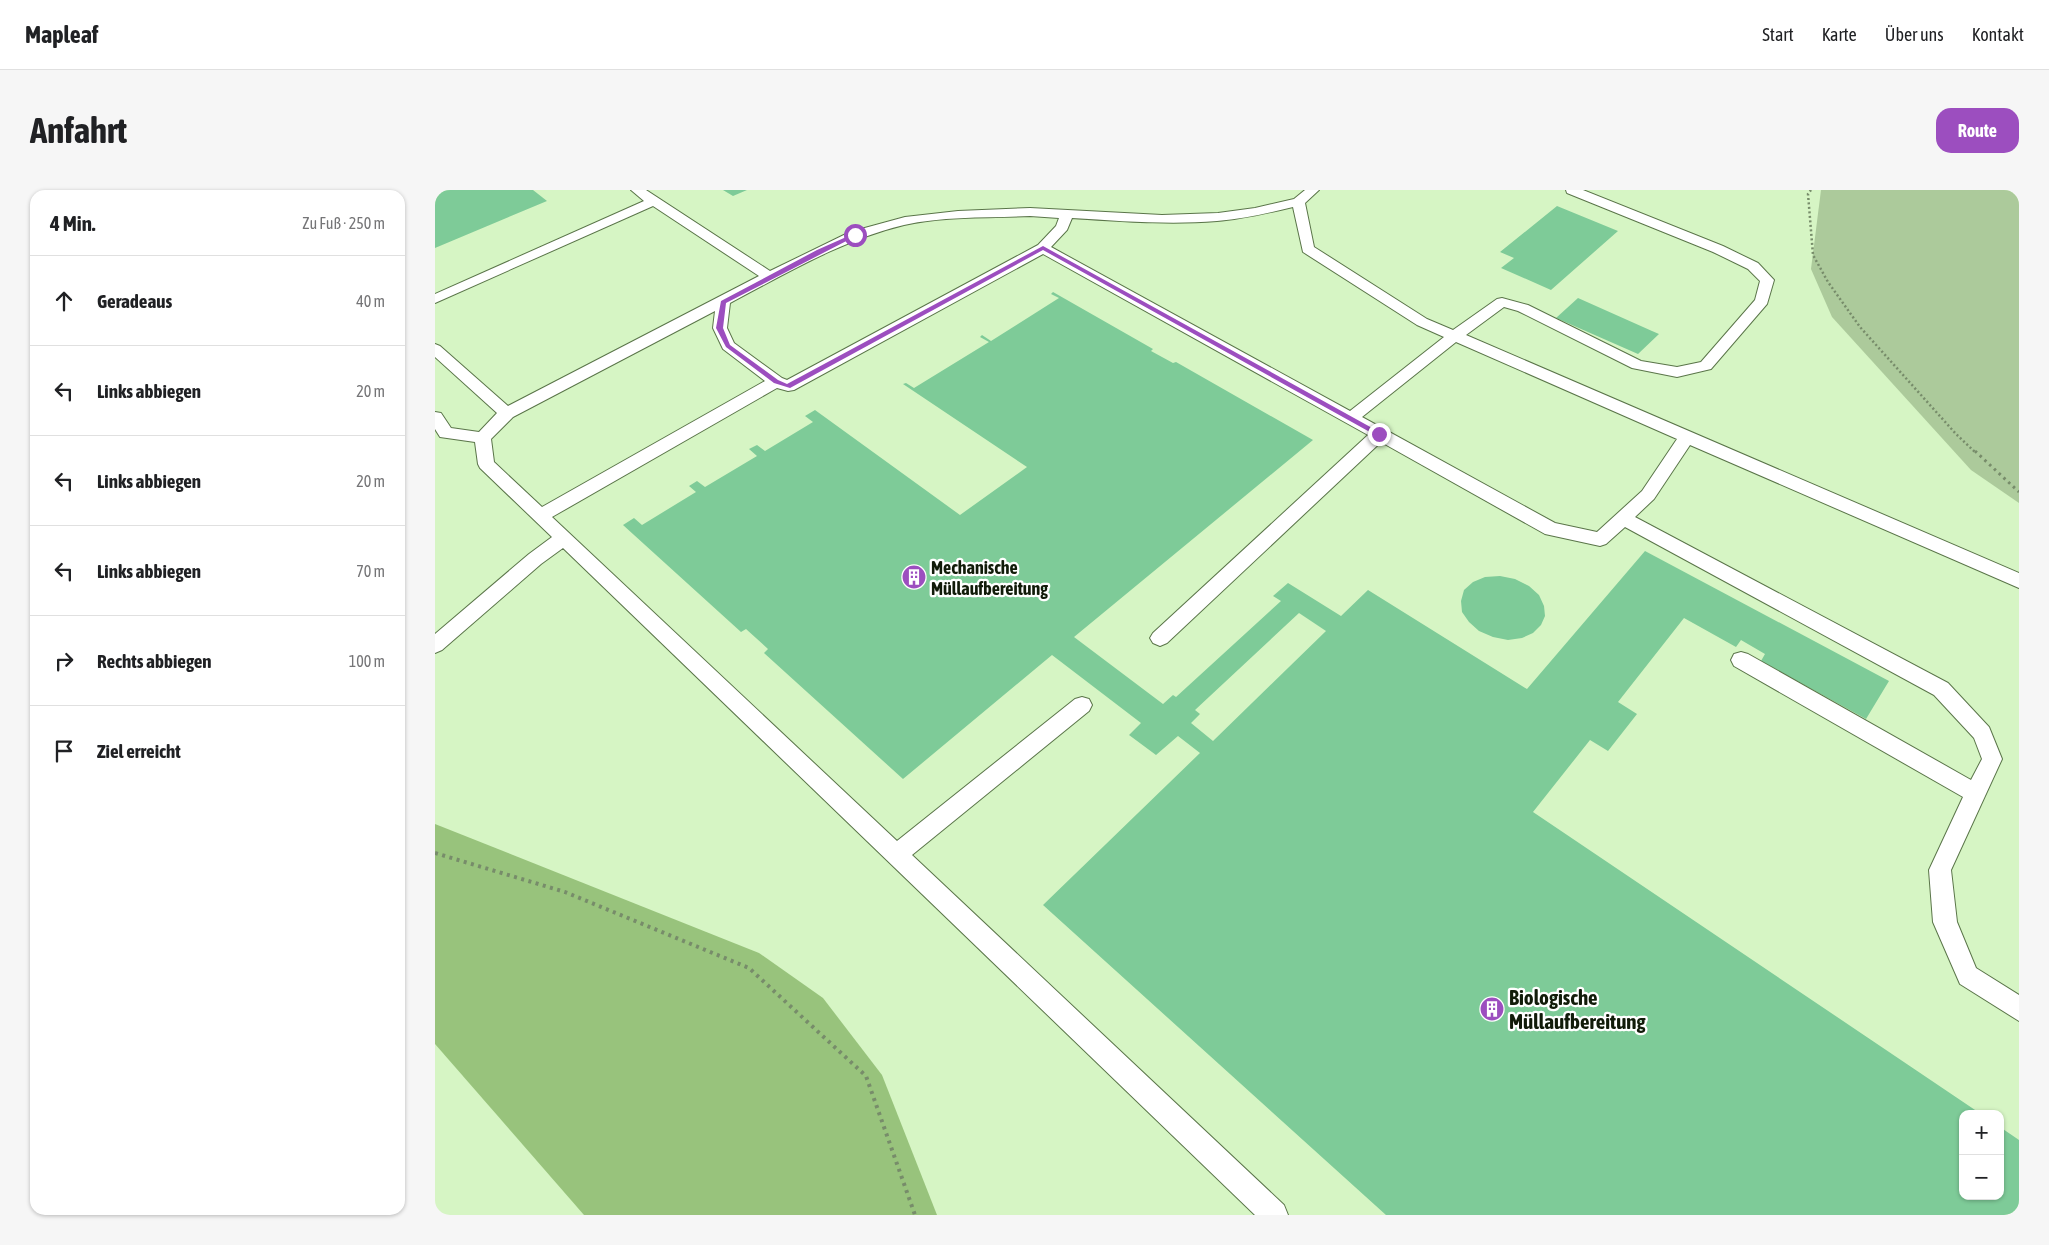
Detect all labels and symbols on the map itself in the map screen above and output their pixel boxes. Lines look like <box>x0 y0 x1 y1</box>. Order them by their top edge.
route start <box>844 224 867 247</box>
route end <box>1368 423 1391 446</box>
place label: Mechanische Müllaufbereitung <box>931 557 1048 599</box>
building icon: Mechanische Müllaufbereitung <box>901 564 927 590</box>
place label: Biologische Müllaufbereitung <box>1509 985 1646 1033</box>
building icon: Biologische Müllaufbereitung <box>1479 996 1505 1022</box>

